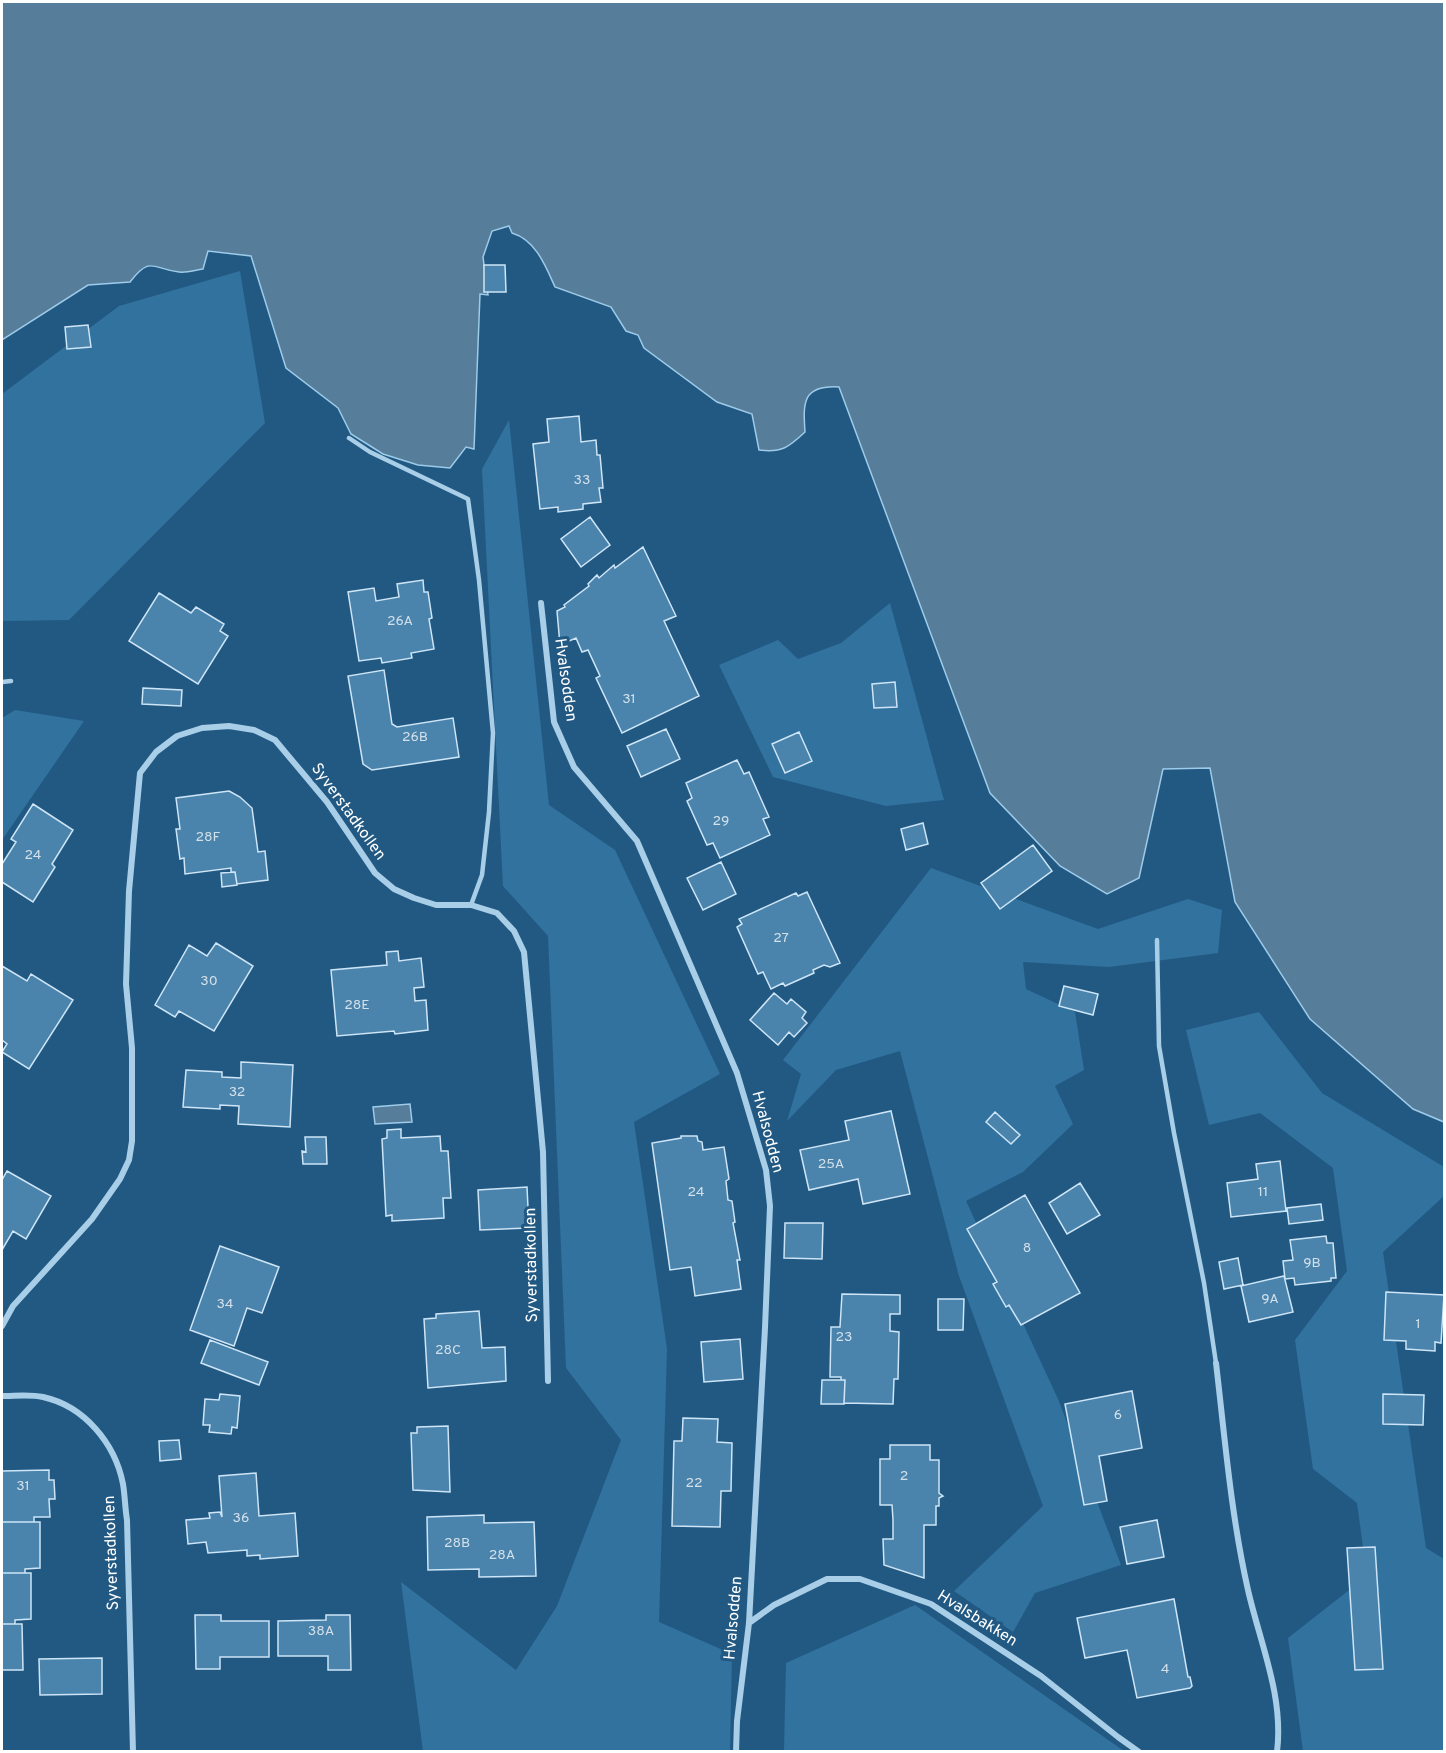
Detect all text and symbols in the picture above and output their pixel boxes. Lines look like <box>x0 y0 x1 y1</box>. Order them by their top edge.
house number: 33 <box>574 472 590 489</box>
house number: 26A <box>387 613 413 630</box>
street label: Hvalsodden <box>549 637 581 723</box>
house number: 31 <box>622 691 636 708</box>
house number: 26B <box>402 729 428 746</box>
street label: Syverstadkollen <box>306 760 390 864</box>
house number: 29 <box>713 813 729 830</box>
house number: 28F <box>196 829 221 846</box>
house number: 24 <box>24 847 42 864</box>
house number: 27 <box>773 930 789 947</box>
house number: 30 <box>200 973 218 990</box>
house number: 28E <box>344 997 370 1014</box>
house number: 32 <box>229 1084 245 1101</box>
street label: Hvalsodden <box>746 1089 788 1175</box>
house number: 25A <box>818 1156 844 1173</box>
house number: 24 <box>687 1184 705 1201</box>
house number: 11 <box>1258 1184 1268 1201</box>
street label: Syverstadkollen <box>521 1207 543 1323</box>
house number: 8 <box>1023 1240 1031 1257</box>
house number: 9B <box>1303 1255 1321 1272</box>
house number: 9A <box>1261 1291 1279 1308</box>
house number: 34 <box>216 1296 234 1313</box>
house number: 1 <box>1415 1316 1421 1333</box>
house number: 23 <box>836 1329 853 1346</box>
house number: 28C <box>435 1342 461 1359</box>
house number: 6 <box>1114 1407 1122 1424</box>
house number: 2 <box>900 1468 908 1485</box>
house number: 22 <box>685 1475 703 1492</box>
house number: 31 <box>16 1478 30 1495</box>
street label: Syverstadkollen <box>100 1495 124 1611</box>
house number: 36 <box>233 1510 249 1527</box>
house number: 28B <box>444 1535 470 1552</box>
house number: 28A <box>489 1547 515 1564</box>
street label: Hvalsodden <box>720 1575 748 1661</box>
street label: Hvalsbakken <box>933 1586 1021 1652</box>
house number: 38A <box>308 1623 334 1640</box>
house number: 4 <box>1161 1661 1169 1678</box>

